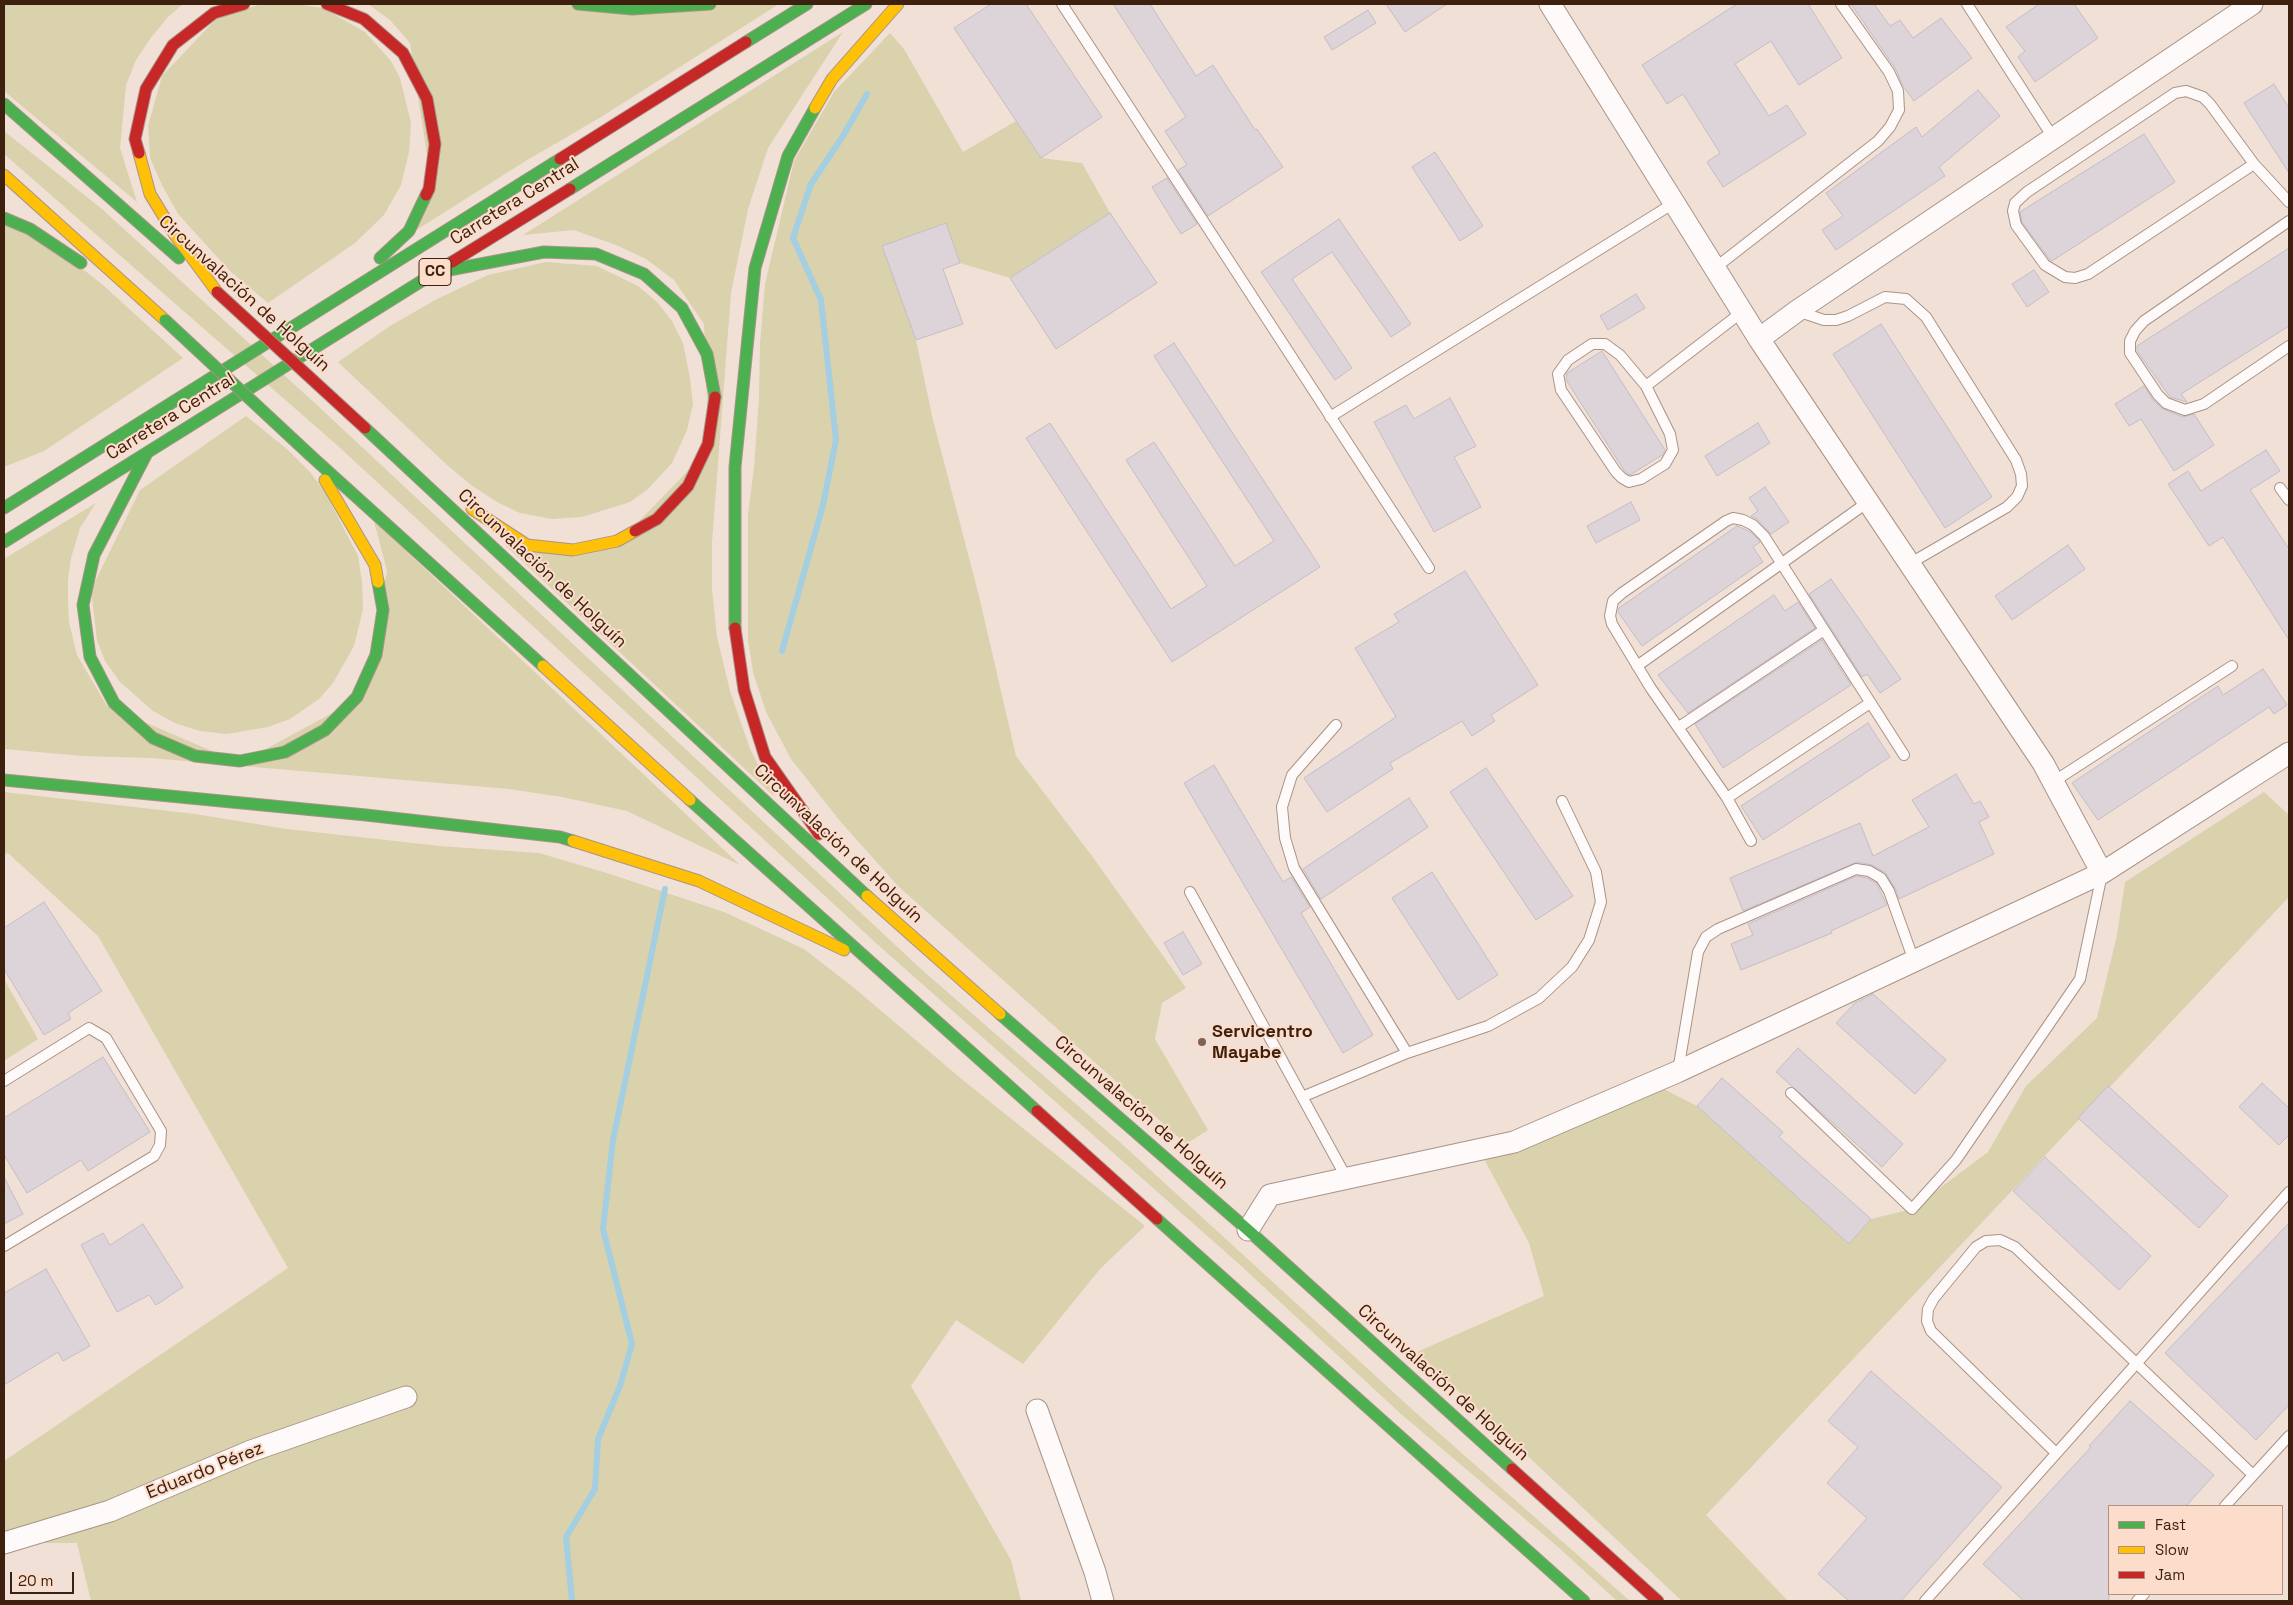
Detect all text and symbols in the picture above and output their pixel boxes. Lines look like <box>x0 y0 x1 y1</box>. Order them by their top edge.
street label: Carretera Central <box>447 154 583 250</box>
street label: Circunvalación de Holguín <box>154 211 334 377</box>
road number: CC <box>419 258 451 286</box>
street label: Carretera Central <box>103 369 239 465</box>
street label: Circunvalación de Holguín <box>453 485 631 653</box>
street label: Circunvalación de Holguín <box>749 760 927 928</box>
place label: Servicentro Mayabe <box>1212 1021 1313 1064</box>
street label: Circunvalación de Holguín <box>1050 1032 1232 1194</box>
marker: Servicentro Mayabe <box>1196 1036 1208 1048</box>
street label: Circunvalación de Holguín <box>1353 1300 1533 1466</box>
street label: Eduardo Pérez <box>143 1438 267 1504</box>
legend <box>2108 1505 2283 1595</box>
text: Fast <box>2155 1515 2186 1534</box>
text: Slow <box>2155 1540 2189 1559</box>
scale bar <box>12 1562 76 1594</box>
text: Jam <box>2155 1565 2185 1584</box>
text: 20 m <box>18 1571 53 1590</box>

